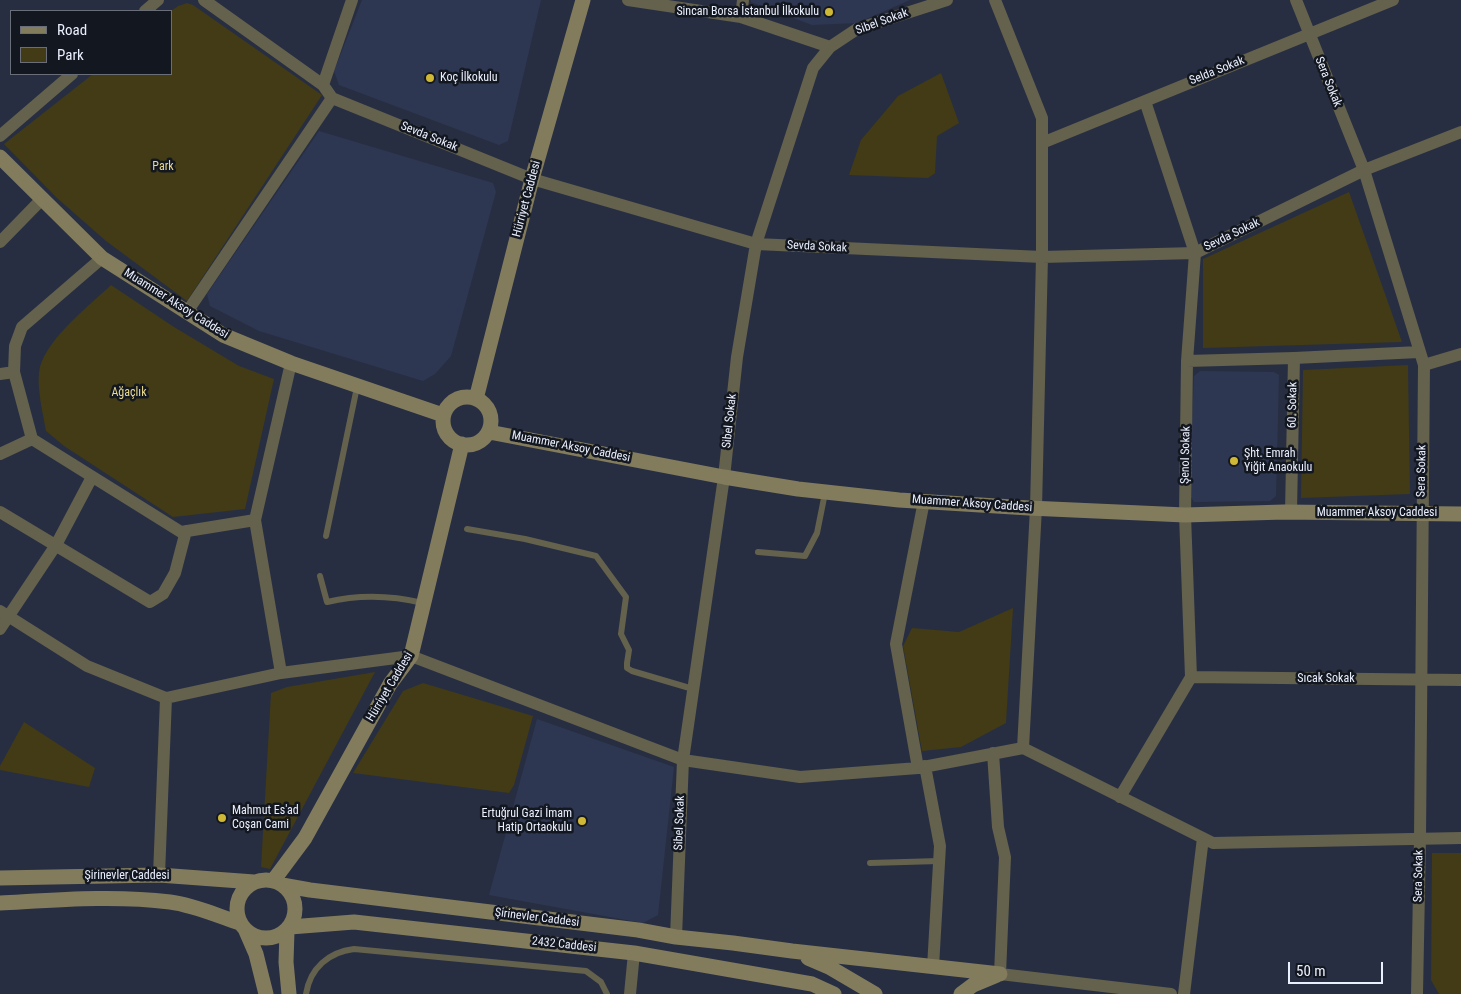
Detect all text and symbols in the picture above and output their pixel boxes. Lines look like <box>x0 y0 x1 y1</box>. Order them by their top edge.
place label: Sincan Borsa İstanbul İlkokulu <box>676 5 819 19</box>
marker: Sincan Borsa İstanbul İlkokulu <box>823 6 835 18</box>
street label: Sibel Sokak <box>854 6 910 38</box>
legend <box>10 10 172 75</box>
text: Road <box>57 21 87 39</box>
text: Park <box>57 46 84 64</box>
street label: Selda Sokak <box>1187 53 1247 89</box>
street label: Sera Sokak <box>1311 55 1345 109</box>
place label: Koç İlkokulu <box>440 71 498 85</box>
marker: Koç İlkokulu <box>424 72 436 84</box>
street label: Sevda Sokak <box>398 119 460 155</box>
street label: Hürriyet Caddesi <box>510 159 544 239</box>
park label: Park <box>152 160 174 174</box>
street label: Sevda Sokak <box>1202 215 1262 255</box>
street label: Sevda Sokak <box>787 238 847 256</box>
street label: Muammer Aksoy Caddesi <box>121 266 231 342</box>
street label: 60. Sokak <box>1285 382 1301 428</box>
park label: Ağaçlık <box>111 386 147 400</box>
street label: Sibel Sokak <box>720 393 740 449</box>
street label: Şenol Sokak <box>1178 426 1194 484</box>
street label: Muammer Aksoy Caddesi <box>510 428 632 466</box>
street label: Sera Sokak <box>1414 445 1430 497</box>
place label: Şht. Emrah Yiğit Anaokulu <box>1244 447 1312 475</box>
marker: Şht. Emrah Yiğit Anaokulu <box>1228 455 1240 467</box>
street label: Muammer Aksoy Caddesi <box>911 493 1033 515</box>
street label: Muammer Aksoy Caddesi <box>1317 506 1437 520</box>
street label: Hürriyet Caddesi <box>364 650 416 724</box>
street label: Sıcak Sokak <box>1297 672 1355 686</box>
street label: Sibel Sokak <box>672 795 688 851</box>
place label: Mahmut Es'ad Coşan Cami <box>232 804 299 832</box>
place label: Ertuğrul Gazi İmam Hatip Ortaokulu <box>481 807 572 835</box>
marker: Mahmut Es'ad Coşan Cami <box>216 812 228 824</box>
marker: Ertuğrul Gazi İmam Hatip Ortaokulu <box>576 815 588 827</box>
street label: Sera Sokak <box>1411 850 1427 902</box>
street label: Şirinevler Caddesi <box>85 869 169 883</box>
street label: Şirinevler Caddesi <box>494 906 580 930</box>
street label: 2432 Caddesi <box>531 934 597 956</box>
scale bar <box>1291 952 1386 984</box>
text: 50 m <box>1296 962 1326 980</box>

